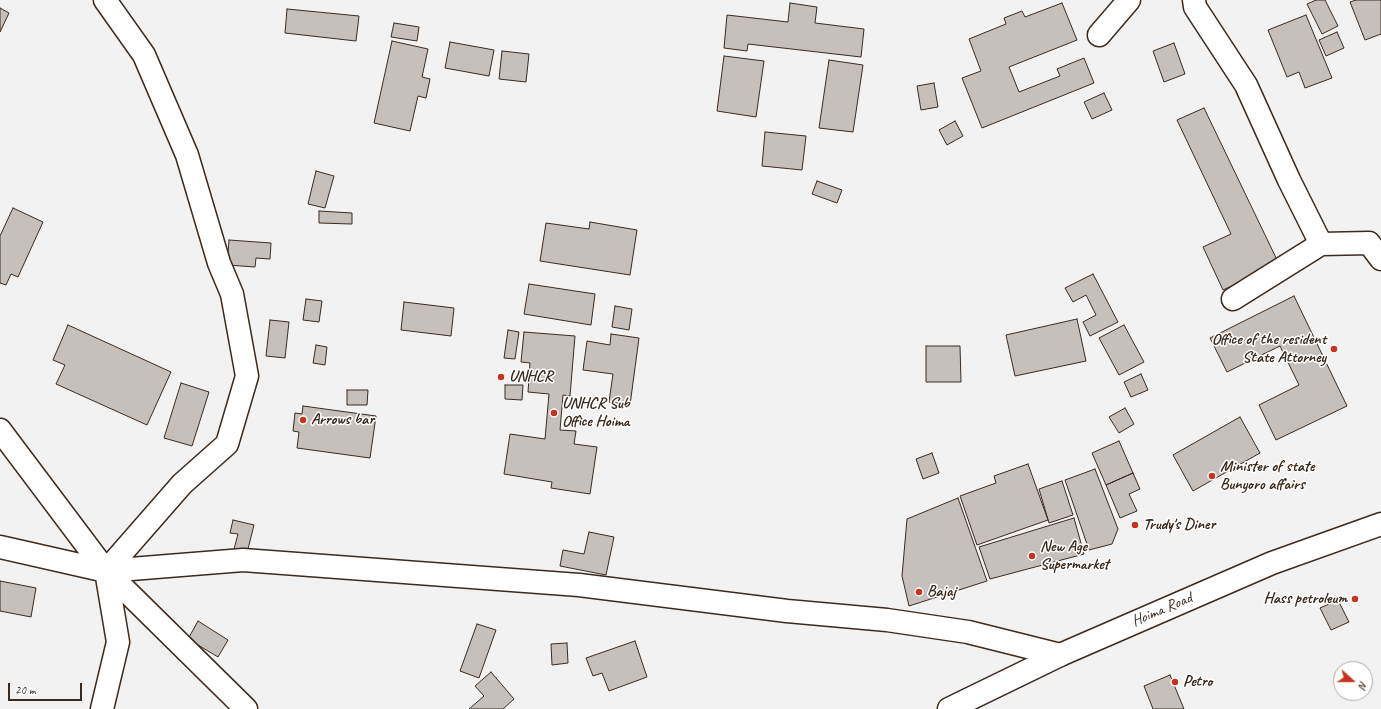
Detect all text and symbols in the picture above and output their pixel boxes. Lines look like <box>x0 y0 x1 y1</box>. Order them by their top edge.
place label: Office of the resident State Attorney <box>1212 330 1326 368</box>
marker: Office of the resident State Attorney <box>1329 344 1339 354</box>
place label: UNHCR <box>509 367 552 387</box>
marker: UNHCR <box>496 372 506 382</box>
place label: UNHCR Sub Office Hoima <box>562 394 630 432</box>
marker: UNHCR Sub Office Hoima <box>549 408 559 418</box>
place label: Arrows bar <box>311 410 374 430</box>
marker: Arrows bar <box>298 415 308 425</box>
place label: Minister of state Bunyoro affairs <box>1220 457 1314 495</box>
marker: Minister of state Bunyoro affairs <box>1207 471 1217 481</box>
place label: Trudy's Diner <box>1143 515 1215 535</box>
marker: Trudy's Diner <box>1130 520 1140 530</box>
place label: New Age Supermarket <box>1040 537 1109 575</box>
marker: New Age Supermarket <box>1027 551 1037 561</box>
place label: Bajaj <box>927 582 956 602</box>
marker: Bajaj <box>914 587 924 597</box>
street label: Hoima Road <box>1129 589 1195 631</box>
place label: Hass petroleum <box>1263 589 1347 609</box>
marker: Hass petroleum <box>1350 594 1360 604</box>
north arrow <box>1333 661 1373 701</box>
place label: Petro <box>1183 672 1212 692</box>
scale bar <box>10 675 84 701</box>
marker: Petro <box>1170 677 1180 687</box>
text: N <box>1356 679 1371 691</box>
text: 20 m <box>15 682 35 698</box>

